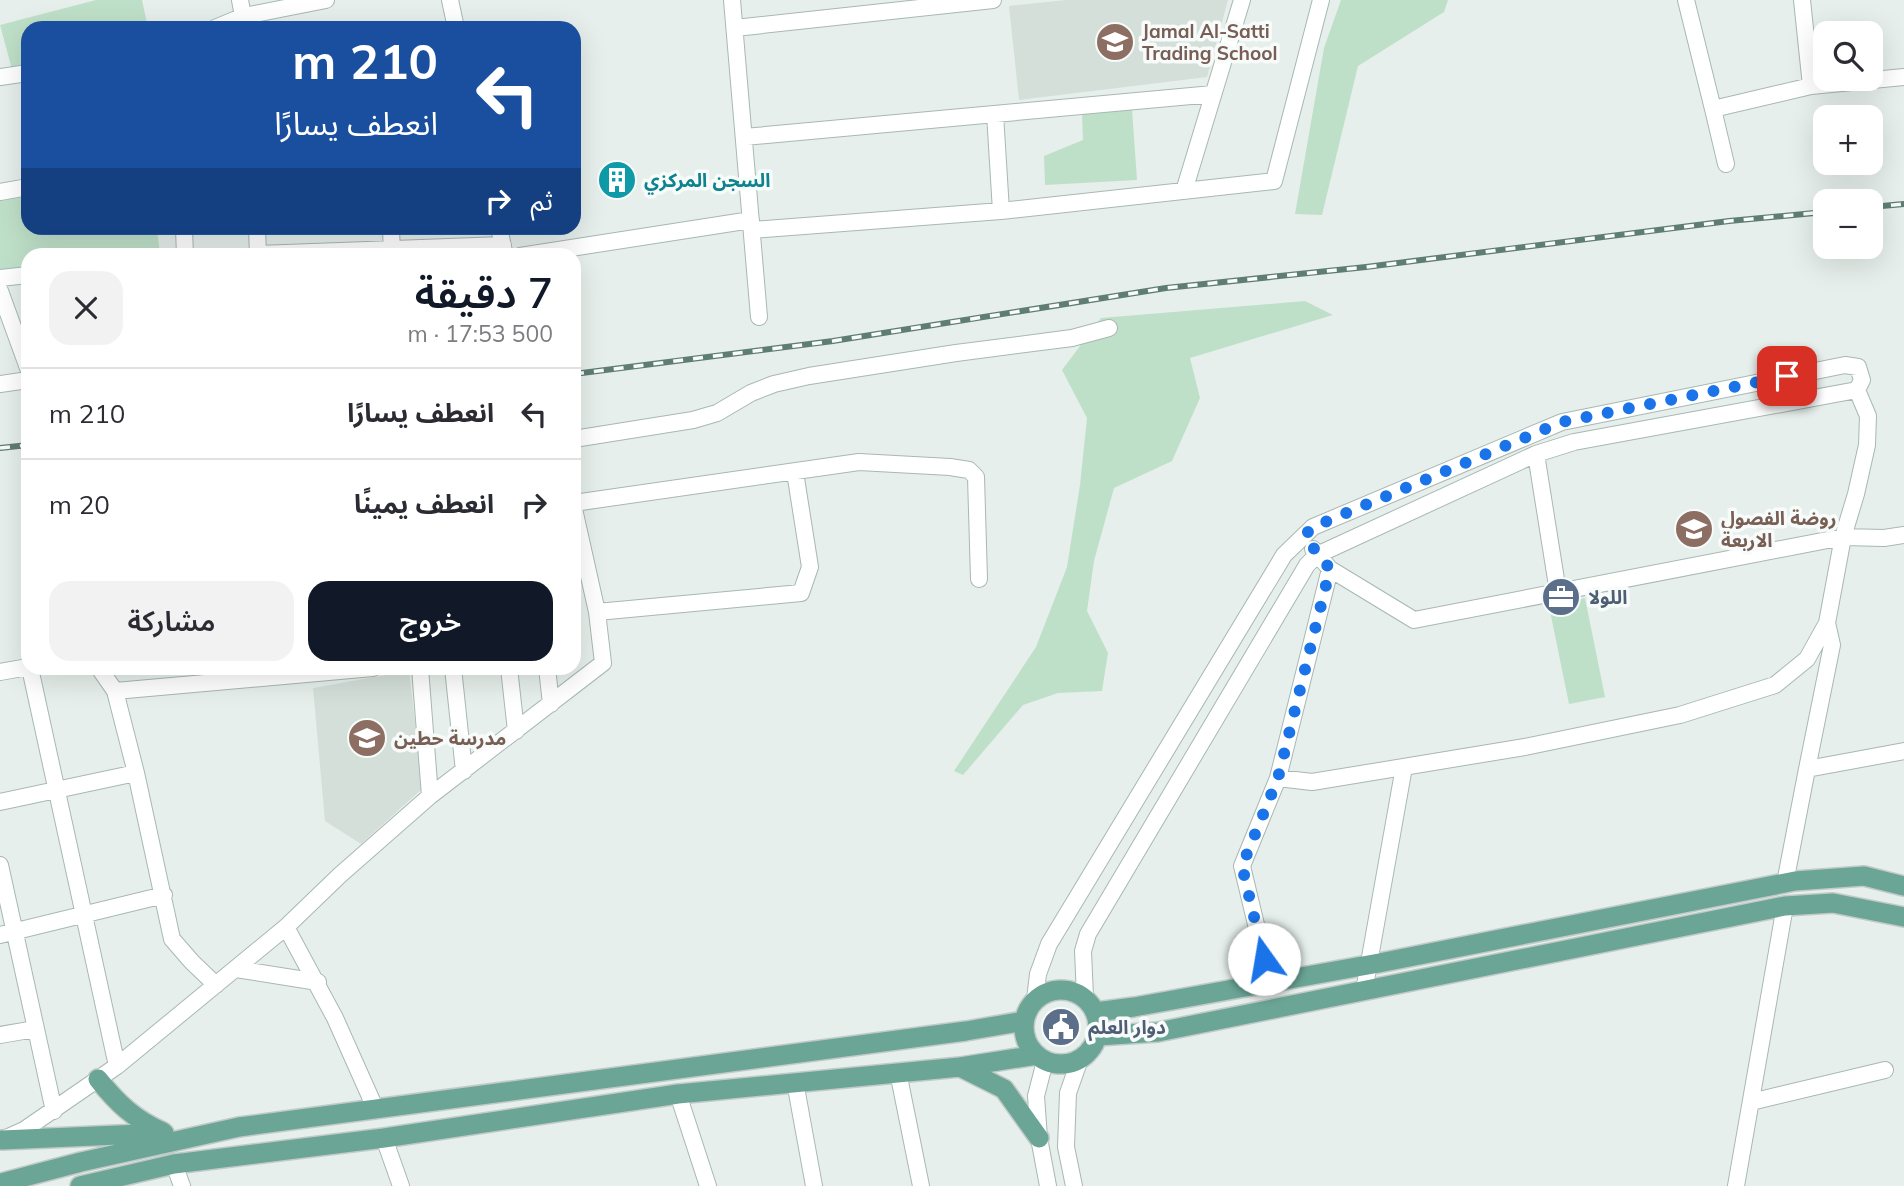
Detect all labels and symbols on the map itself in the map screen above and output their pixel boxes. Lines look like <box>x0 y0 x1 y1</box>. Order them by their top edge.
place label: Jamal Al-Satti Trading School <box>1142 19 1277 65</box>
school or university icon: Jamal Al-Satti Trading School <box>1094 21 1136 63</box>
building icon: السجن المركزي <box>596 159 638 201</box>
place label: السجن المركزي <box>644 168 770 195</box>
pin <box>1757 346 1817 406</box>
place label: روضة الفصول الاربعة <box>1721 506 1837 552</box>
school or university icon: روضة الفصول الاربعة <box>1673 508 1715 550</box>
office icon: اللولا <box>1540 576 1582 618</box>
place label: اللولا <box>1588 585 1627 609</box>
school or university icon: مدرسة حطين <box>346 717 388 759</box>
place label: مدرسة حطين <box>394 726 506 750</box>
position arrow <box>1227 922 1301 996</box>
public building icon: دوار العلم <box>1040 1006 1082 1048</box>
place label: دوار العلم <box>1088 1015 1166 1042</box>

